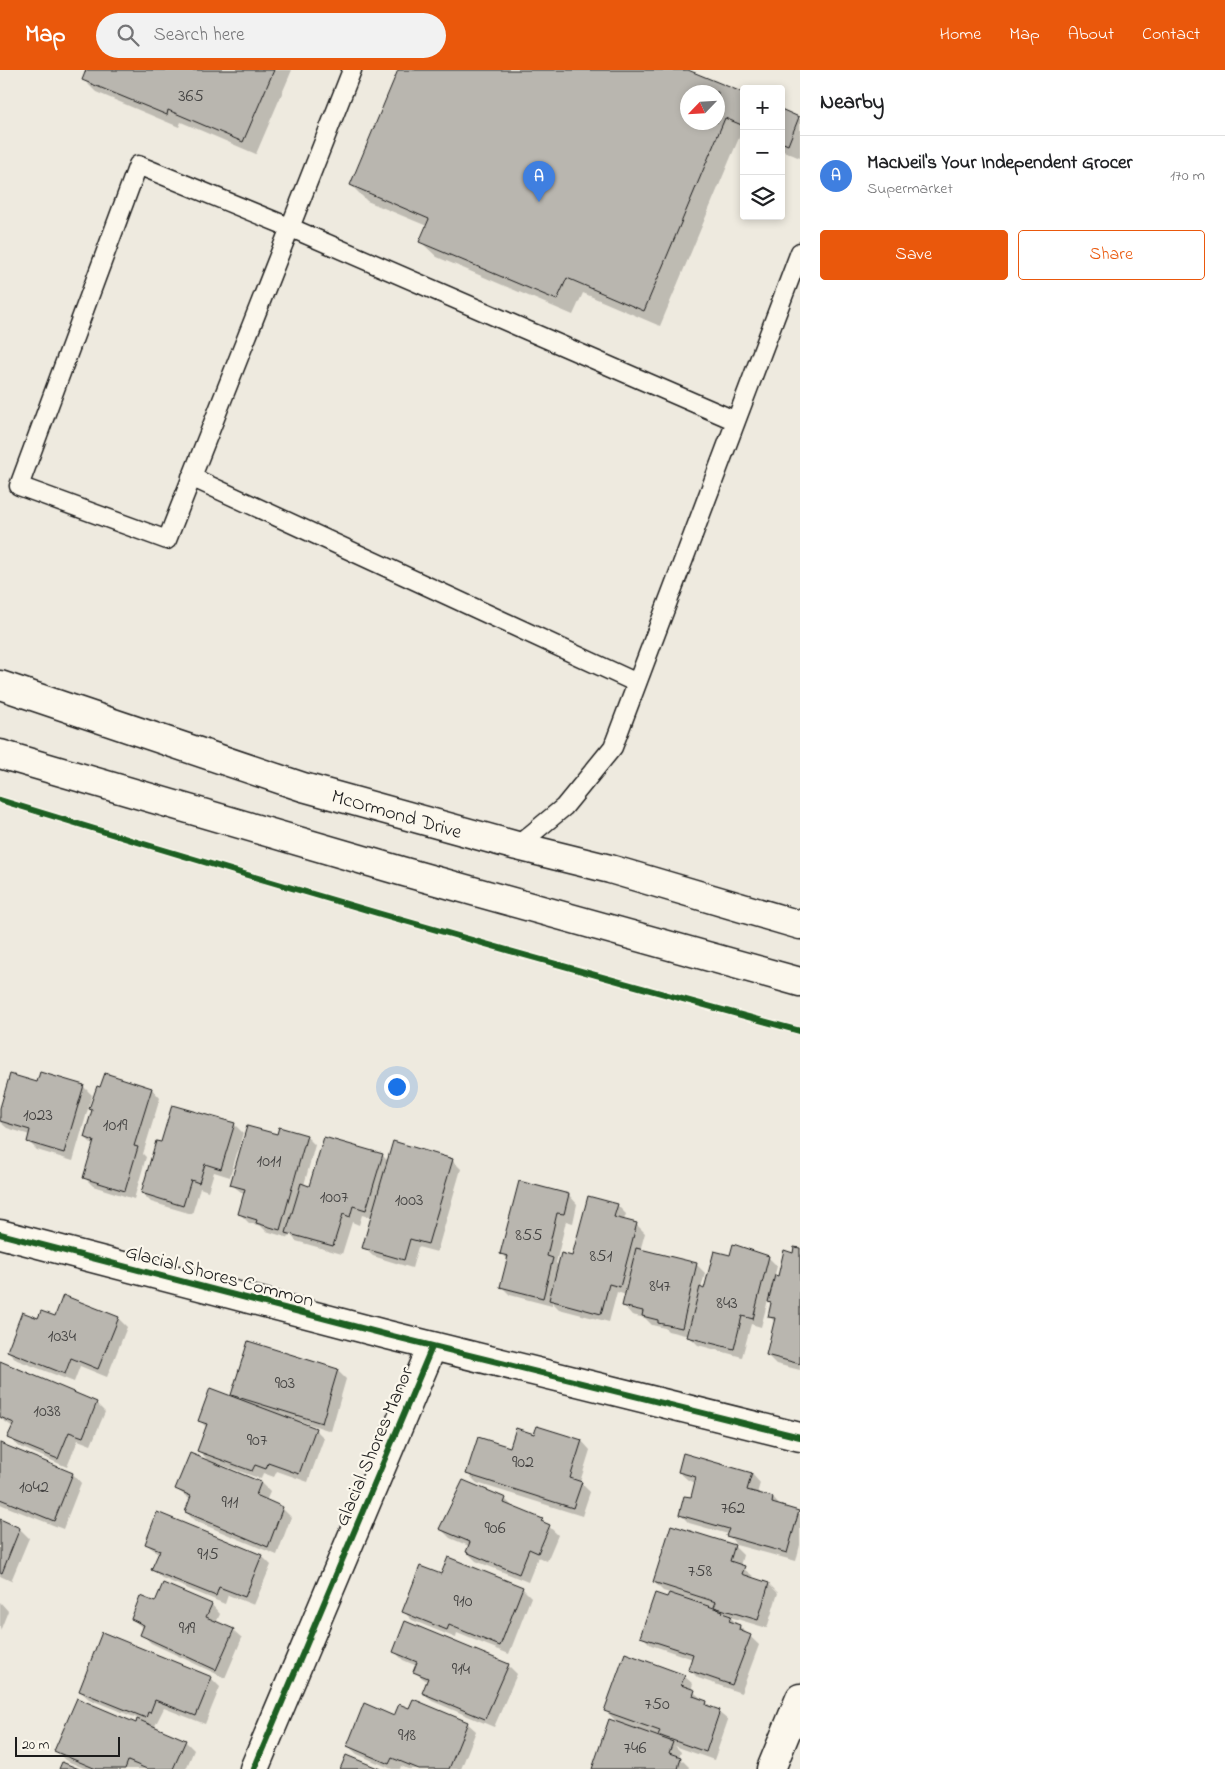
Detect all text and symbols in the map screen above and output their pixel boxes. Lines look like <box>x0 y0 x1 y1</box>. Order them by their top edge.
search box <box>96 13 446 58</box>
text: Map <box>25 18 66 53</box>
icon: search <box>114 21 142 49</box>
text: Search here <box>154 22 245 49</box>
text: Home <box>940 22 981 48</box>
text: Map <box>1009 22 1040 48</box>
text: About <box>1068 22 1114 48</box>
text: Contact <box>1142 22 1200 48</box>
house number: 365 <box>178 84 204 110</box>
north arrow <box>680 85 725 130</box>
map controls <box>740 85 785 220</box>
button: + <box>740 85 785 130</box>
text: Nearby <box>820 88 884 118</box>
button: − <box>740 130 785 175</box>
text: MacNeil's Your Independent Grocer <box>867 150 1133 177</box>
pin: A <box>523 161 555 202</box>
text: A <box>831 164 841 188</box>
text: 170 m <box>1170 164 1205 188</box>
button: layers <box>740 175 785 220</box>
text: Supermarket <box>867 177 953 201</box>
button: Save <box>820 230 1008 280</box>
button: Share <box>1018 230 1205 280</box>
street label: McOrmond Drive <box>328 783 465 848</box>
your location <box>384 1074 410 1100</box>
house number: 1023 <box>23 1103 53 1129</box>
house number: 1019 <box>103 1113 128 1139</box>
house number: 1011 <box>257 1149 282 1175</box>
house number: 1007 <box>320 1185 349 1211</box>
house number: 1003 <box>395 1188 423 1214</box>
house number: 855 <box>515 1223 543 1249</box>
street label: Glacial Shores Common <box>122 1238 317 1317</box>
house number: 851 <box>590 1244 613 1270</box>
house number: 847 <box>649 1274 671 1300</box>
house number: 843 <box>716 1291 738 1317</box>
house number: 1034 <box>48 1324 77 1350</box>
street label: Glacial Shores Manor <box>329 1362 422 1531</box>
house number: 903 <box>275 1371 295 1397</box>
house number: 1038 <box>33 1399 61 1425</box>
house number: 907 <box>247 1428 268 1454</box>
house number: 902 <box>512 1450 534 1476</box>
house number: 1042 <box>19 1475 49 1501</box>
house number: 911 <box>222 1490 239 1516</box>
house number: 762 <box>721 1496 745 1522</box>
house number: 906 <box>484 1516 506 1542</box>
house number: 915 <box>197 1542 219 1568</box>
house number: 758 <box>688 1559 712 1585</box>
house number: 910 <box>454 1589 473 1615</box>
house number: 919 <box>179 1616 196 1642</box>
house number: 914 <box>452 1657 471 1683</box>
house number: 750 <box>644 1692 670 1718</box>
house number: 918 <box>398 1723 416 1749</box>
scale bar <box>15 1734 120 1757</box>
text: 20 m <box>22 1735 49 1756</box>
house number: 746 <box>624 1736 646 1762</box>

